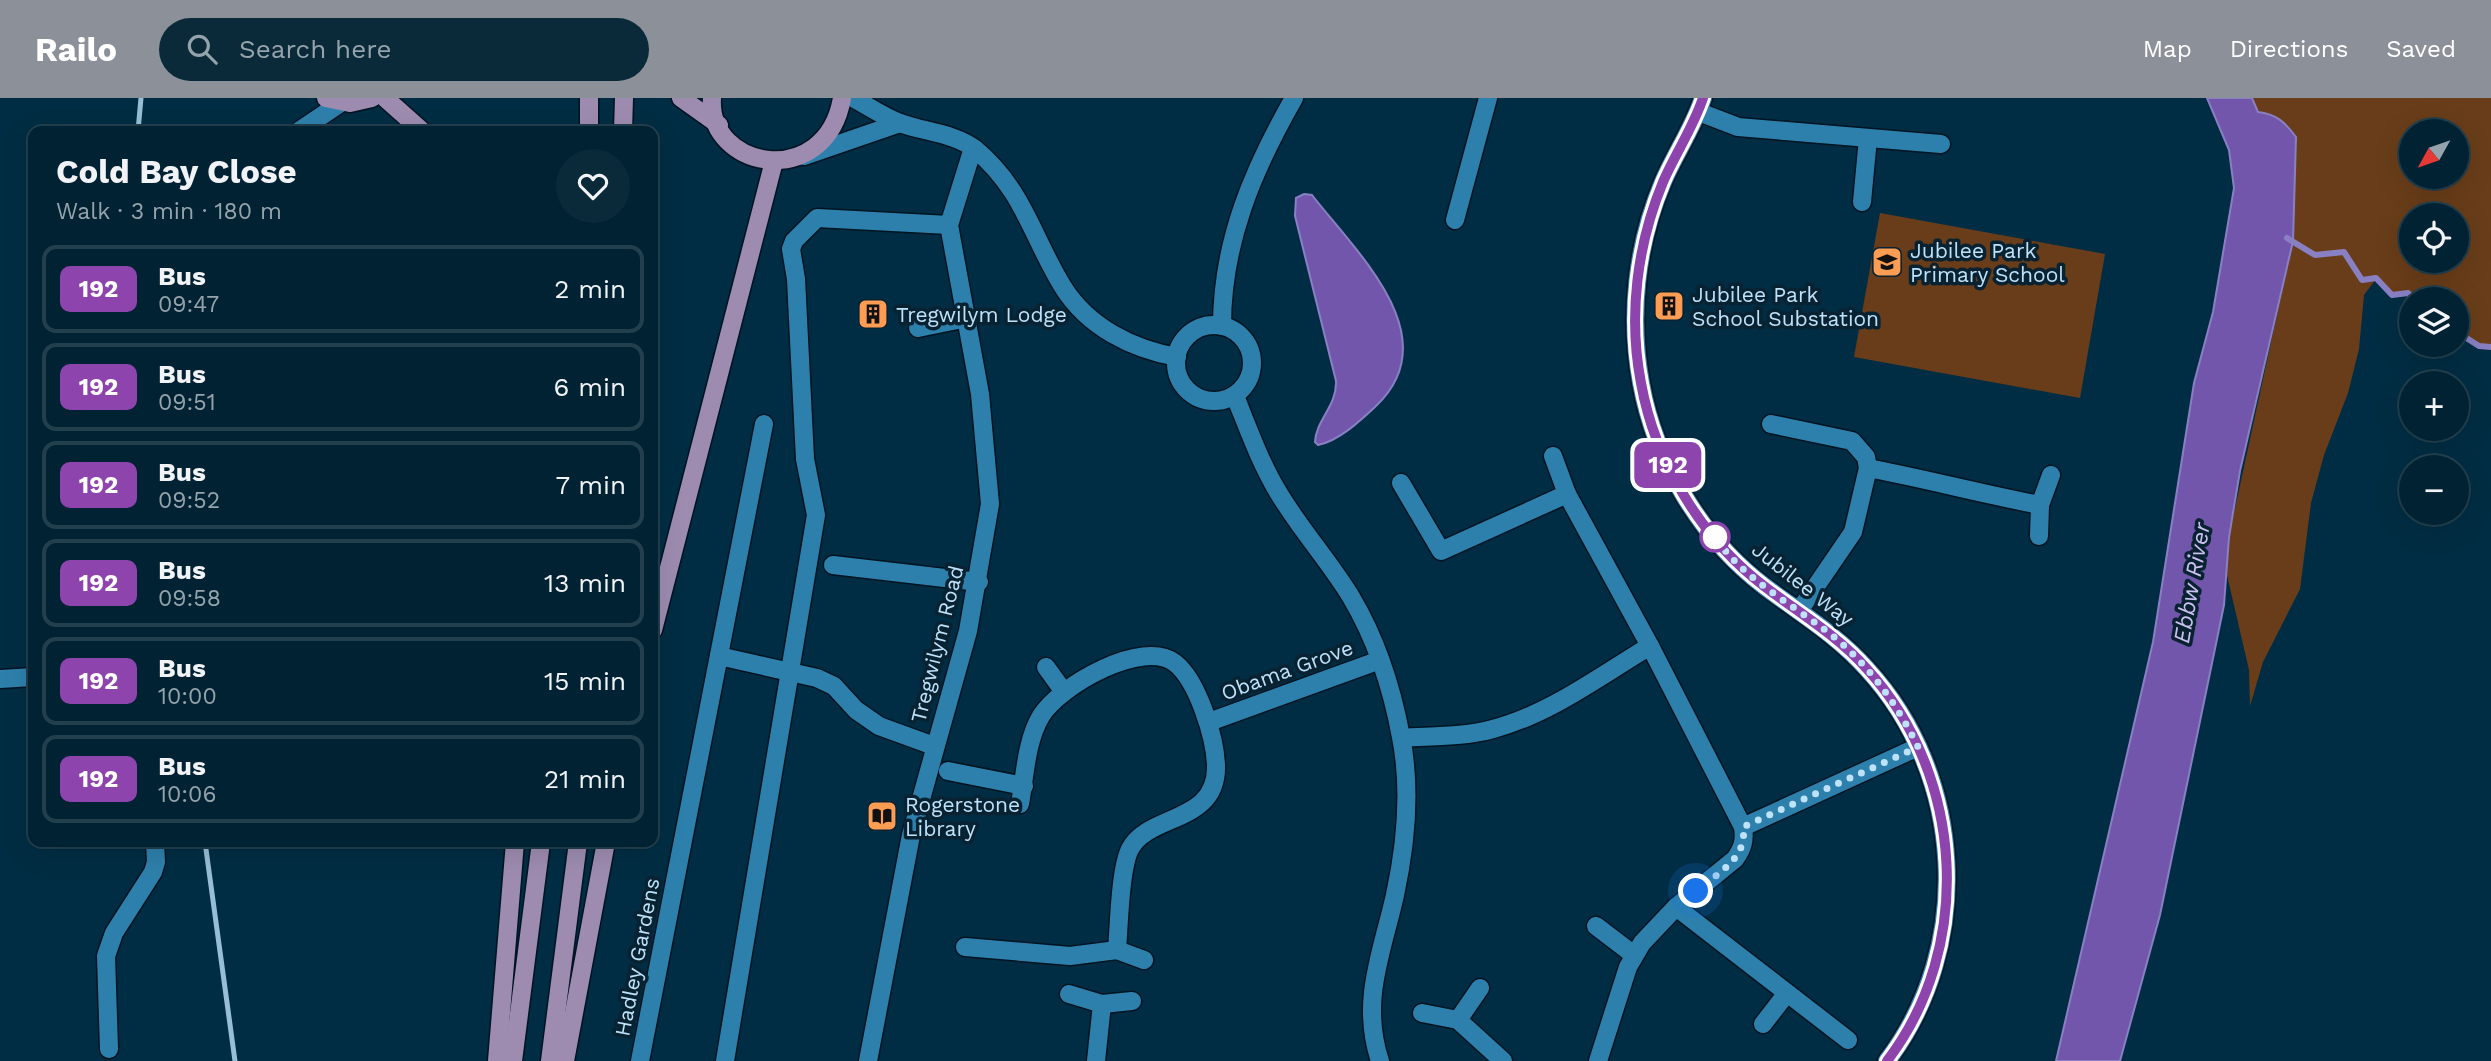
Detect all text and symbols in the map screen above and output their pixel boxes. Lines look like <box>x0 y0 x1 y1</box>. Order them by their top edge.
search box <box>159 18 649 81</box>
text: Railo <box>35 30 117 69</box>
icon: search <box>183 30 221 68</box>
text: Search here <box>239 34 391 64</box>
text: Map <box>2143 35 2192 63</box>
text: Directions <box>2230 35 2348 63</box>
text: Saved <box>2386 35 2456 63</box>
north arrow <box>2399 119 2469 189</box>
map controls <box>2399 119 2469 525</box>
button: heart <box>556 149 630 223</box>
text: Cold Bay Close <box>56 152 297 191</box>
text: Walk · 3 min · 180 m <box>56 198 282 225</box>
button: locate <box>2399 203 2469 273</box>
place label: Jubilee Park Primary School <box>1910 238 2065 287</box>
school or university icon: Jubilee Park Primary School <box>1870 245 1904 279</box>
text: Bus <box>158 261 206 291</box>
text: 2 min <box>554 274 626 304</box>
text: 192 <box>79 275 118 303</box>
place label: Jubilee Park School Substation <box>1692 282 1879 331</box>
button: layers <box>2399 287 2469 357</box>
building icon: Jubilee Park School Substation <box>1652 289 1686 323</box>
text: 09:47 <box>158 291 219 318</box>
building icon: Tregwilym Lodge <box>856 297 890 331</box>
place label: Tregwilym Lodge <box>896 302 1067 327</box>
text: Bus <box>158 359 206 389</box>
button: + <box>2399 371 2469 441</box>
text: 6 min <box>554 372 626 402</box>
text: 192 <box>79 373 118 401</box>
text: 09:51 <box>158 389 216 416</box>
line badge: 192 <box>1628 442 1708 488</box>
text: 192 <box>1648 451 1688 479</box>
button: − <box>2399 455 2469 525</box>
text: Bus <box>158 457 206 487</box>
text: 7 min <box>556 470 626 500</box>
text: 192 <box>79 471 118 499</box>
text: 09:52 <box>158 487 220 514</box>
water label: Ebbw River <box>2168 520 2216 645</box>
unlabelled marker <box>1700 522 1730 552</box>
street label: Jubilee Way <box>1747 537 1859 632</box>
text: Bus <box>158 555 206 585</box>
street label: Tregwilym Road <box>905 563 969 725</box>
text: 13 min <box>544 568 626 598</box>
text: 192 <box>79 569 118 597</box>
text: 09:58 <box>158 585 221 612</box>
street label: Obama Grove <box>1218 635 1356 705</box>
text: Bus <box>158 653 206 683</box>
text: 15 min <box>544 666 626 696</box>
text: 192 <box>79 667 118 695</box>
text: 10:00 <box>158 683 217 710</box>
text: Bus <box>158 751 206 781</box>
text: 21 min <box>544 764 626 794</box>
text: 192 <box>79 765 118 793</box>
text: 10:06 <box>158 781 216 808</box>
place label: Rogerstone Library <box>905 792 1020 841</box>
library icon: Rogerstone Library <box>865 799 899 833</box>
your location <box>1678 873 1713 908</box>
street label: Hadley Gardens <box>609 876 665 1038</box>

